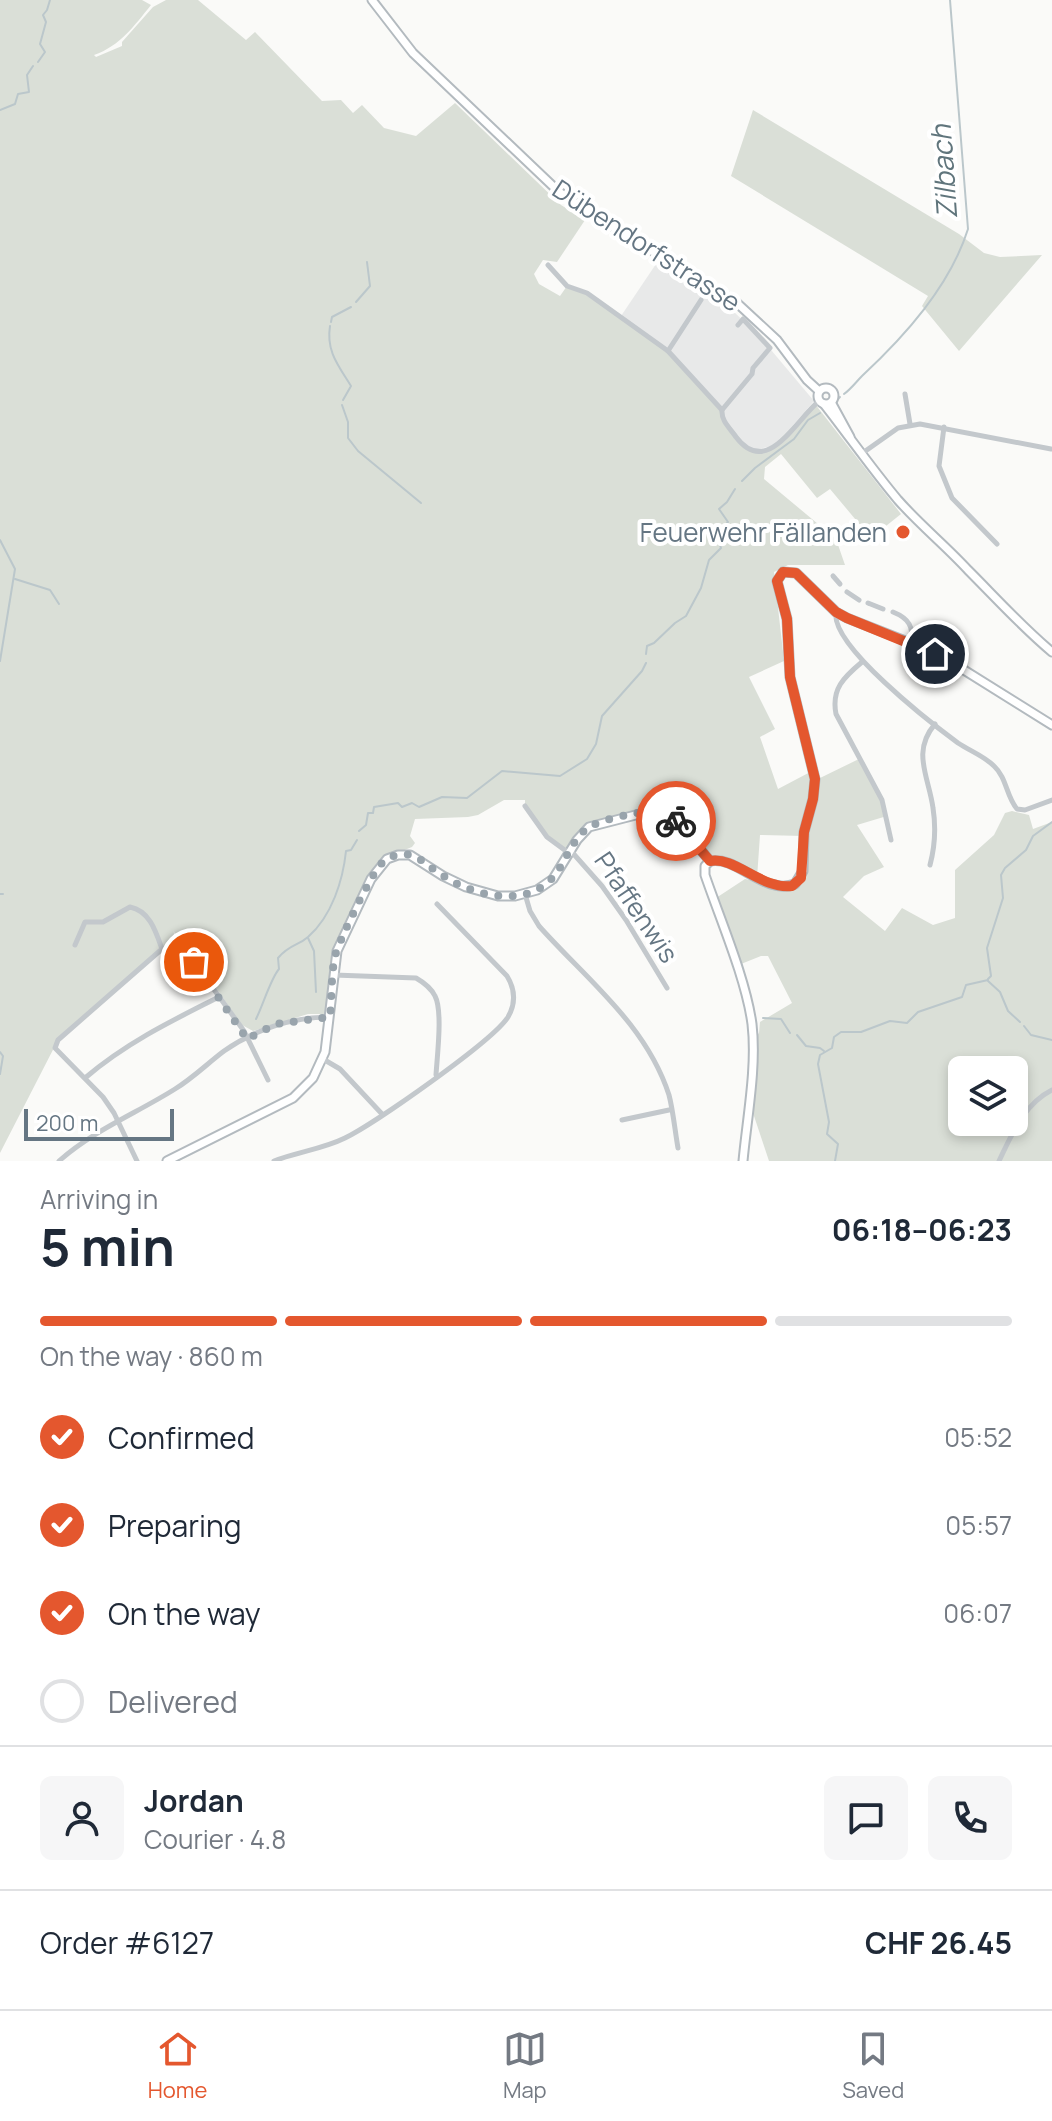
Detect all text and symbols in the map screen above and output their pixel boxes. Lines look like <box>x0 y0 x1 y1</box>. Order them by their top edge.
water label: Zilbach <box>921 122 965 220</box>
street label: Dübendorfstrasse <box>546 171 748 319</box>
place label: Feuerwehr Fällanden <box>640 514 887 550</box>
marker: Feuerwehr Fällanden <box>894 523 912 541</box>
pin <box>901 620 969 688</box>
icon: home <box>913 632 957 676</box>
courier <box>636 781 716 861</box>
icon: bike <box>654 799 698 843</box>
street label: Pfaffenwis <box>587 844 687 970</box>
pin <box>160 928 228 996</box>
icon: bag <box>172 940 216 984</box>
map controls <box>948 1056 1028 1136</box>
button: layers <box>948 1056 1028 1136</box>
scale bar <box>24 1105 174 1141</box>
text: 200 m <box>36 1108 98 1138</box>
text: Arriving in <box>40 1181 158 1217</box>
text: 06:18–06:23 <box>832 1209 1012 1250</box>
text: 5 min <box>40 1211 175 1282</box>
text: On the way · 860 m <box>40 1338 263 1374</box>
icon: check <box>40 1415 84 1459</box>
text: Confirmed <box>108 1417 255 1458</box>
text: 05:52 <box>944 1419 1012 1455</box>
icon: check <box>40 1503 84 1547</box>
text: Preparing <box>108 1505 242 1546</box>
text: 05:57 <box>945 1507 1012 1543</box>
icon: check <box>40 1591 84 1635</box>
text: On the way <box>108 1593 261 1634</box>
text: 06:07 <box>943 1595 1012 1631</box>
text: Delivered <box>108 1681 238 1722</box>
button: person <box>40 1776 124 1860</box>
button: chat <box>824 1776 908 1860</box>
button: phone <box>928 1776 1012 1860</box>
text: Jordan <box>144 1780 244 1821</box>
text: Courier · 4.8 <box>144 1821 286 1857</box>
text: Order #6127 <box>40 1922 214 1963</box>
text: CHF 26.45 <box>865 1922 1012 1963</box>
tab: Home <box>148 2027 207 2105</box>
tab: Map <box>503 2027 547 2105</box>
tab: Saved <box>842 2027 904 2105</box>

